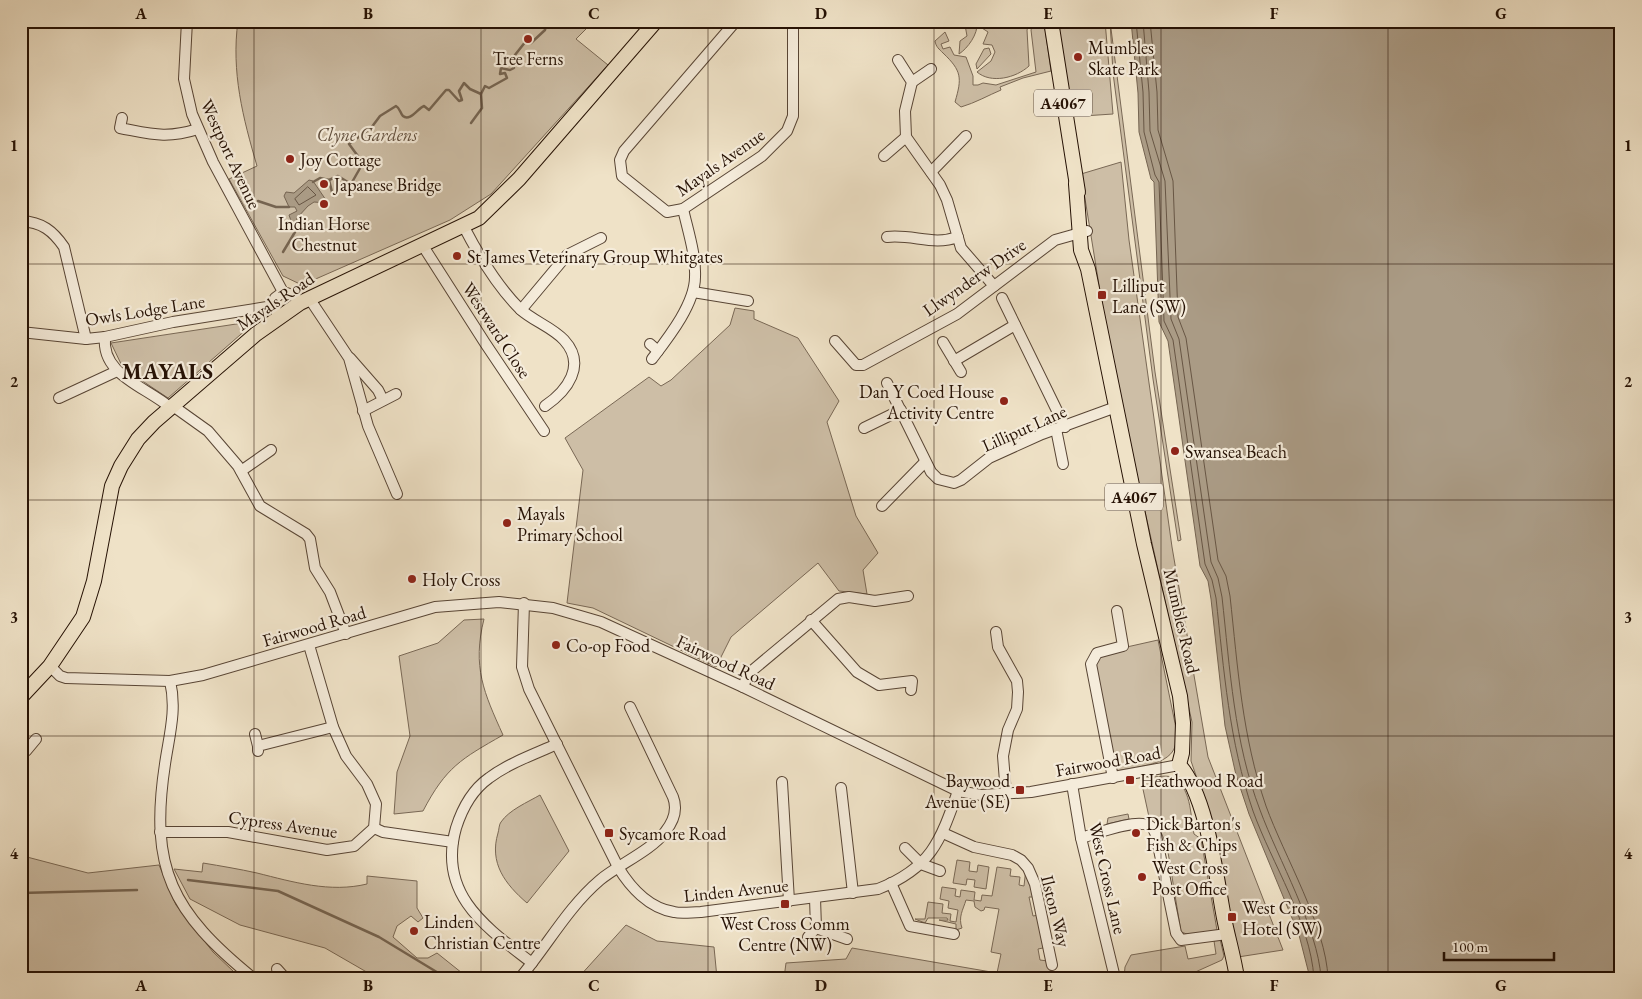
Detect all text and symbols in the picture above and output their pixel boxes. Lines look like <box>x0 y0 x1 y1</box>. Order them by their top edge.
text: A <box>134 3 147 24</box>
text: B <box>363 3 373 24</box>
text: C <box>588 3 600 24</box>
text: D <box>815 3 827 24</box>
text: E <box>1043 3 1053 24</box>
text: F <box>1270 3 1279 24</box>
text: G <box>1495 3 1507 24</box>
marker: Tree Ferns <box>522 33 534 45</box>
place label: Mumbles Skate Park <box>1088 36 1159 80</box>
place label: Tree Ferns <box>493 47 564 70</box>
marker: Mumbles Skate Park <box>1072 51 1084 63</box>
road number: A4067 <box>1034 90 1092 116</box>
street label: Westport Avenue <box>196 96 266 212</box>
park label: Clyne Gardens <box>317 123 418 147</box>
street label: Mayals Avenue <box>671 123 769 201</box>
text: 1 <box>10 135 18 156</box>
text: 1 <box>1624 135 1632 156</box>
place label: Joy Cottage <box>298 148 381 171</box>
marker: Joy Cottage <box>284 153 296 165</box>
place label: Japanese Bridge <box>332 173 441 196</box>
marker: Japanese Bridge <box>318 178 330 190</box>
marker: Indian Horse Chestnut <box>318 198 330 210</box>
place label: Indian Horse Chestnut <box>278 212 370 256</box>
street label: Llwynderw Drive <box>918 233 1030 321</box>
place label: St James Veterinary Group Whitgates <box>467 245 723 268</box>
marker: St James Veterinary Group Whitgates <box>451 250 463 262</box>
street label: Mayals Road <box>232 266 319 335</box>
place label: Lilliput Lane (SW) <box>1112 274 1186 318</box>
street label: Westward Close <box>457 278 537 382</box>
street label: Owls Lodge Lane <box>83 289 207 331</box>
marker: Lilliput Lane (SW) <box>1096 289 1108 301</box>
district label: MAYALS <box>122 357 214 386</box>
text: 2 <box>10 371 19 392</box>
text: 2 <box>1624 371 1633 392</box>
place label: Dan Y Coed House Activity Centre <box>859 380 994 424</box>
marker: Dan Y Coed House Activity Centre <box>998 395 1010 407</box>
street label: Lilliput Lane <box>978 399 1070 457</box>
place label: Swansea Beach <box>1185 440 1287 463</box>
marker: Swansea Beach <box>1169 445 1181 457</box>
road number: A4067 <box>1105 484 1163 511</box>
place label: Mayals Primary School <box>517 502 623 546</box>
marker: Mayals Primary School <box>501 517 513 529</box>
street label: Mumbles Road <box>1159 566 1205 677</box>
place label: Holy Cross <box>422 568 501 591</box>
marker: Holy Cross <box>406 573 418 585</box>
street label: Fairwood Road <box>260 600 369 652</box>
text: 3 <box>10 607 18 628</box>
text: 3 <box>1624 607 1632 628</box>
street label: Fairwood Road <box>673 629 780 695</box>
place label: Co-op Food <box>566 634 651 657</box>
marker: Co-op Food <box>550 639 562 651</box>
street label: Fairwood Road <box>1054 740 1163 782</box>
place label: Baywood Avenue (SE) <box>924 769 1011 813</box>
place label: Heathwood Road <box>1140 769 1264 792</box>
marker: Heathwood Road <box>1124 774 1136 786</box>
marker: Baywood Avenue (SE) <box>1014 784 1026 796</box>
street label: Cypress Avenue <box>227 805 339 843</box>
place label: Dick Barton's Fish & Chips <box>1146 812 1241 856</box>
street label: West Cross Lane <box>1084 820 1132 936</box>
place label: Sycamore Road <box>619 822 727 845</box>
marker: Sycamore Road <box>603 827 615 839</box>
marker: Dick Barton's Fish & Chips <box>1130 827 1142 839</box>
text: 4 <box>10 843 19 864</box>
text: 4 <box>1624 843 1633 864</box>
place label: West Cross Post Office <box>1152 856 1228 900</box>
marker: West Cross Post Office <box>1136 871 1148 883</box>
street label: Linden Avenue <box>682 873 790 907</box>
street label: Ilston Way <box>1036 873 1076 950</box>
place label: West Cross Hotel (SW) <box>1242 896 1322 940</box>
marker: West Cross Comm Centre (NW) <box>779 898 791 910</box>
place label: Linden Christian Centre <box>424 910 541 954</box>
marker: West Cross Hotel (SW) <box>1226 911 1238 923</box>
place label: West Cross Comm Centre (NW) <box>720 912 850 956</box>
marker: Linden Christian Centre <box>408 925 420 937</box>
scale bar <box>1444 929 1554 961</box>
text: 100 m <box>1452 937 1489 956</box>
text: A <box>134 975 147 996</box>
text: B <box>363 975 373 996</box>
text: C <box>588 975 600 996</box>
text: D <box>815 975 827 996</box>
text: E <box>1043 975 1053 996</box>
text: F <box>1270 975 1279 996</box>
text: G <box>1495 975 1507 996</box>

